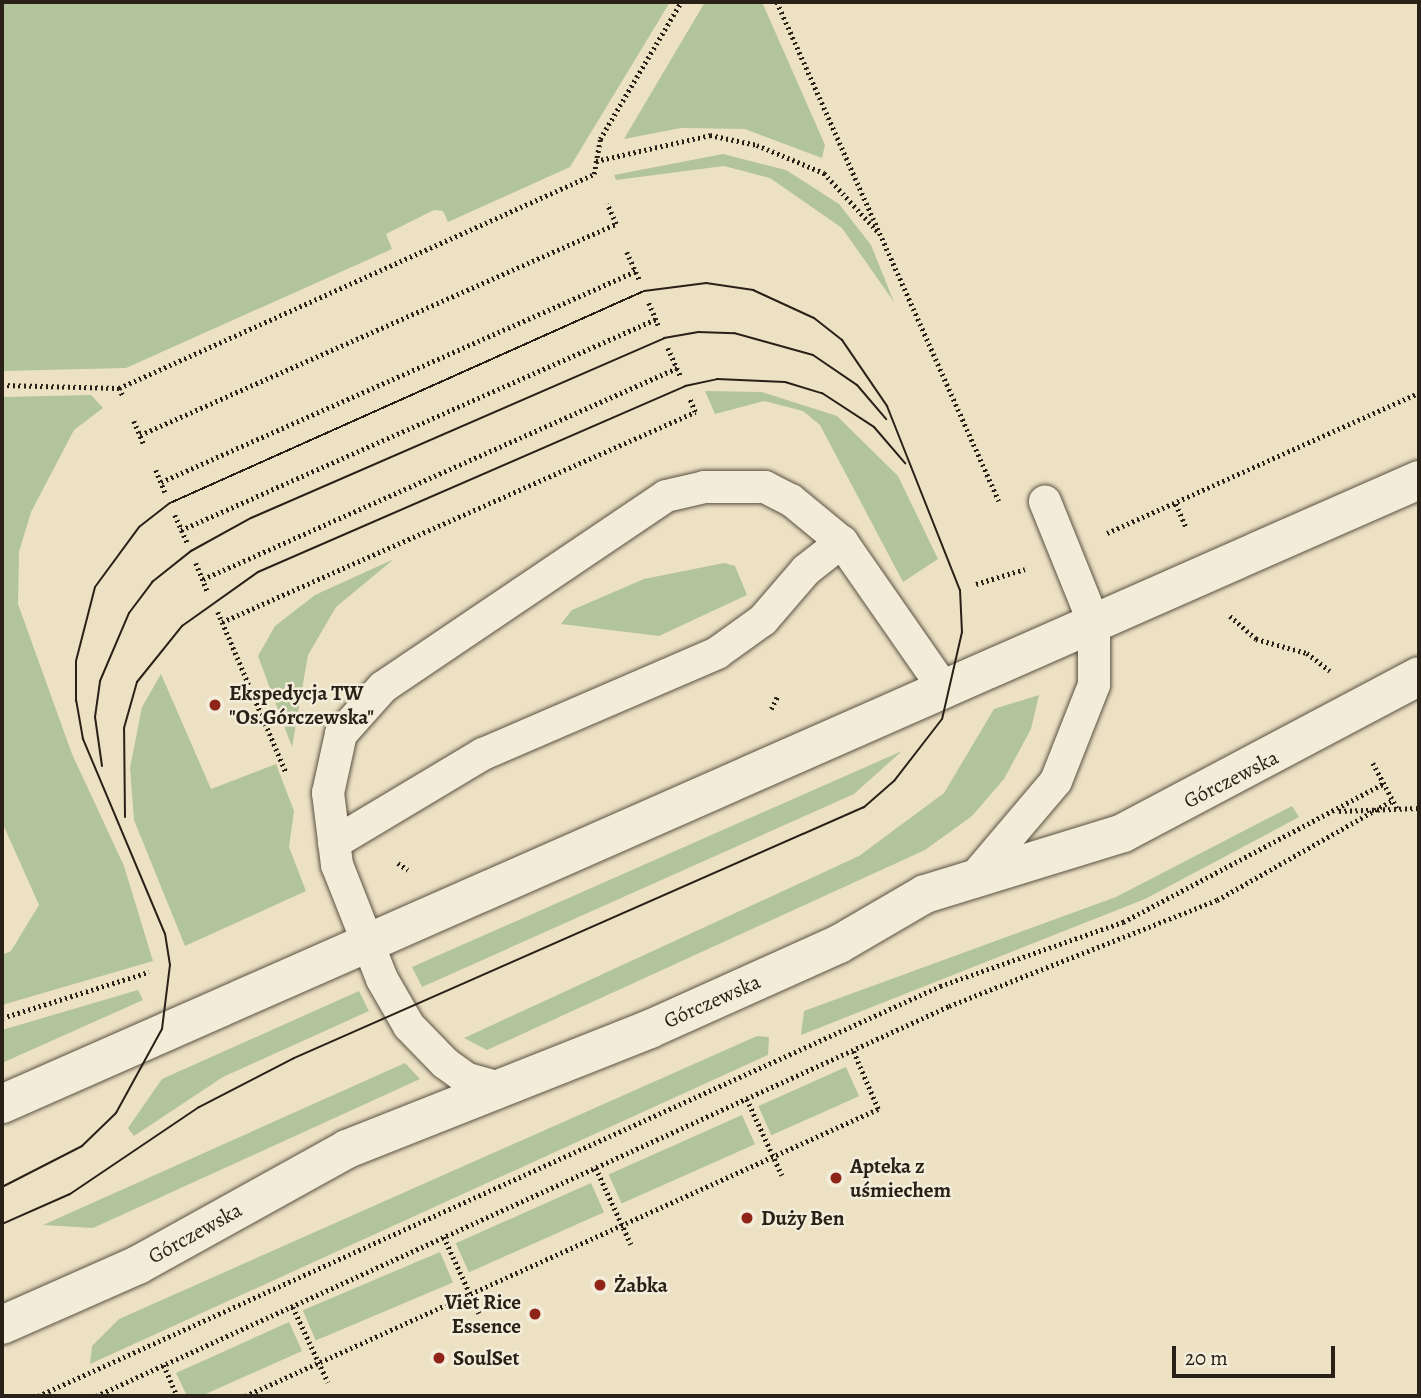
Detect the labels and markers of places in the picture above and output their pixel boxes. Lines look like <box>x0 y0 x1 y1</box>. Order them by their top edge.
place label: Ekspedycja TW "Os.Górczewska" <box>229 680 374 730</box>
marker: Ekspedycja TW "Os.Górczewska" <box>207 697 223 713</box>
place label: Apteka z uśmiechem <box>850 1153 951 1203</box>
marker: Apteka z uśmiechem <box>828 1170 844 1186</box>
place label: Duży Ben <box>761 1205 845 1231</box>
marker: Duży Ben <box>739 1210 755 1226</box>
place label: Żabka <box>614 1272 668 1298</box>
marker: Żabka <box>592 1277 608 1293</box>
place label: Viet Rice Essence <box>445 1289 521 1339</box>
marker: Viet Rice Essence <box>527 1306 543 1322</box>
place label: SoulSet <box>453 1345 519 1371</box>
marker: SoulSet <box>431 1350 447 1366</box>

